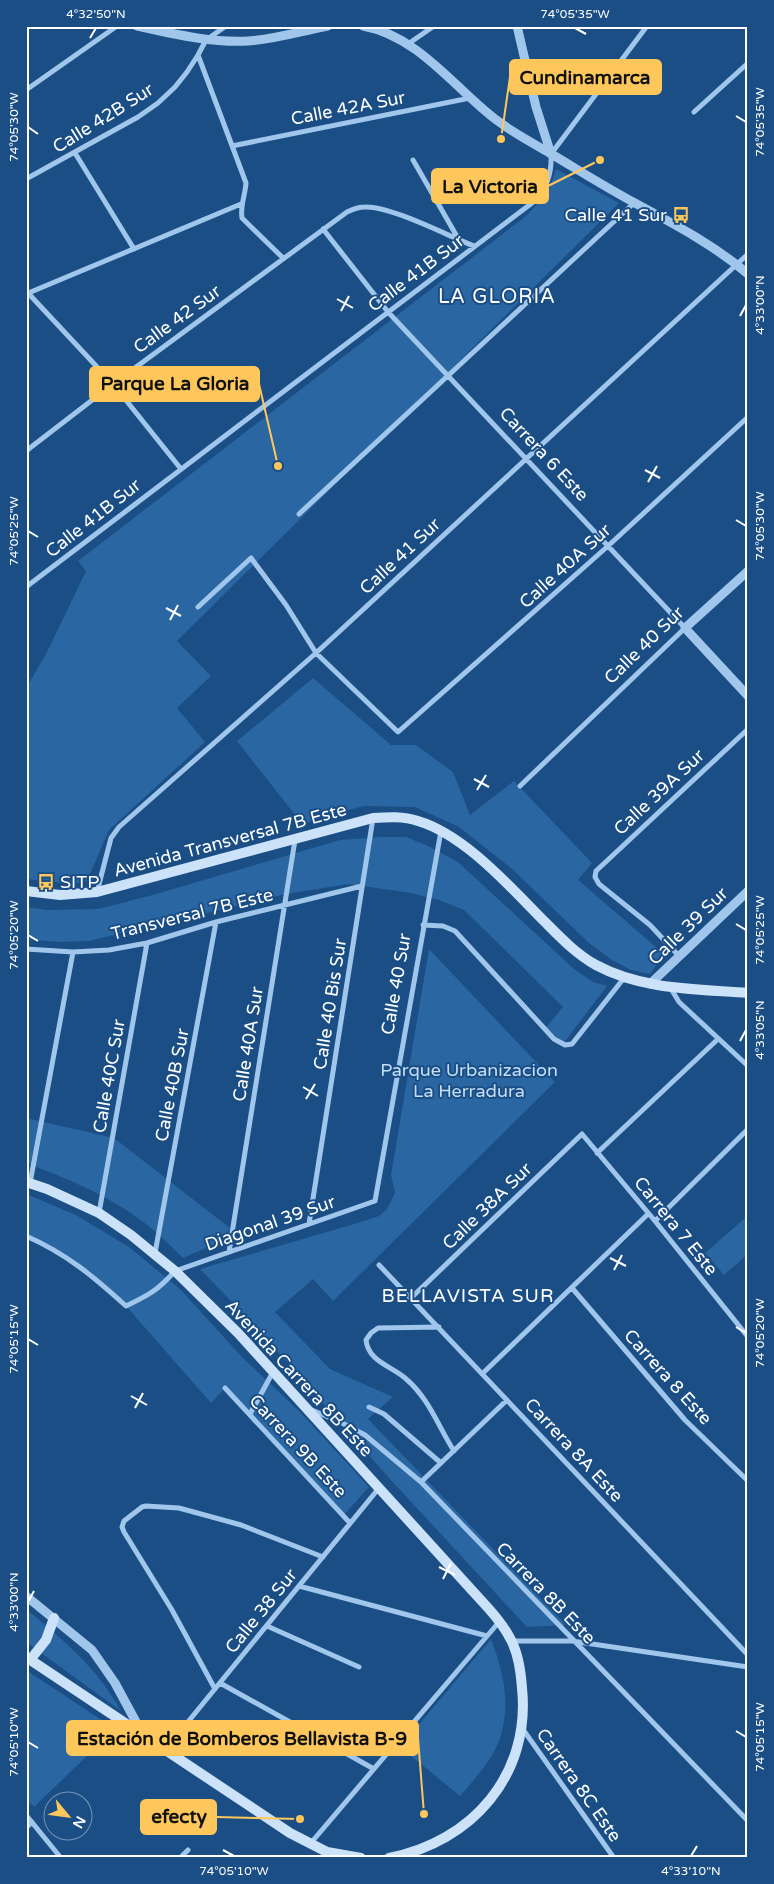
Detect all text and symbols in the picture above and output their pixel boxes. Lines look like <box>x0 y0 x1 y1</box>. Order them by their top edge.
text: 4°32'50"N <box>66 7 126 21</box>
text: 74°05'35"W <box>540 7 610 21</box>
callout: Cundinamarca <box>510 60 661 94</box>
text: Cundinamarca <box>519 67 651 89</box>
street label: Calle 42B Sur <box>48 78 158 158</box>
street label: Calle 42A Sur <box>289 86 407 130</box>
text: 74°05'35"W <box>753 87 767 157</box>
text: 74°05'30"W <box>7 92 21 162</box>
callout: La Victoria <box>432 169 548 203</box>
text: La Victoria <box>442 176 538 198</box>
place label: Calle 41 Sur <box>564 204 667 226</box>
bus stop icon: Calle 41 Sur <box>671 205 691 225</box>
street label: Calle 41B Sur <box>363 230 469 316</box>
text: 4°33'00"N <box>753 275 767 335</box>
street label: Calle 42 Sur <box>129 280 225 358</box>
district label: LA GLORIA <box>438 285 556 309</box>
callout: Parque La Gloria <box>90 367 259 401</box>
text: Parque La Gloria <box>100 373 250 396</box>
street label: Carrera 6 Este <box>495 402 593 506</box>
street label: Calle 41B Sur <box>41 474 145 562</box>
text: 74°05'30"W <box>753 491 767 561</box>
text: 74°05'25"W <box>7 496 21 566</box>
street label: Calle 41 Sur <box>355 513 445 599</box>
street label: Calle 40A Sur <box>515 519 616 613</box>
street label: Calle 40 Sur <box>599 601 689 689</box>
street label: Calle 39A Sur <box>609 744 709 840</box>
street label: Avenida Transversal 7B Este <box>111 798 349 882</box>
place label: SITP <box>60 871 99 893</box>
bus stop icon: SITP <box>36 872 56 892</box>
street label: Calle 39 Sur <box>643 882 733 970</box>
street label: Transversal 7B Este <box>109 883 275 945</box>
text: 74°05'25"W <box>753 895 767 965</box>
text: 74°05'20"W <box>7 900 21 970</box>
street label: Calle 40 Sur <box>376 932 416 1036</box>
street label: Calle 40 Bis Sur <box>309 937 351 1071</box>
street label: Calle 40A Sur <box>228 985 268 1103</box>
text: 4°33'05"N <box>753 1000 767 1060</box>
street label: Calle 40C Sur <box>88 1017 130 1135</box>
street label: Calle 40B Sur <box>150 1026 194 1144</box>
park label: Parque Urbanizacion La Herradura <box>380 1059 558 1102</box>
street label: Calle 38A Sur <box>438 1158 536 1254</box>
street label: Carrera 7 Este <box>629 1172 723 1280</box>
street label: Diagonal 39 Sur <box>202 1190 338 1256</box>
district label: BELLAVISTA SUR <box>382 1285 554 1307</box>
street label: Avenida Carrera 8B Este <box>220 1295 378 1461</box>
text: 74°05'20"W <box>753 1298 767 1368</box>
text: 74°05'15"W <box>7 1304 21 1374</box>
street label: Carrera 8 Este <box>619 1325 717 1429</box>
street label: Carrera 9B Este <box>244 1390 352 1502</box>
street label: Carrera 8A Este <box>520 1393 628 1507</box>
street label: Carrera 8B Este <box>492 1537 600 1649</box>
street label: Calle 38 Sur <box>220 1564 302 1658</box>
text: 4°33'00"N <box>7 1572 21 1632</box>
text: 74°05'15"W <box>753 1702 767 1772</box>
text: 74°05'10"W <box>7 1707 21 1777</box>
callout: Estación de Bomberos Bellavista B-9 <box>67 1721 418 1755</box>
street label: Carrera 8C Este <box>532 1724 626 1846</box>
text: Estación de Bomberos Bellavista B-9 <box>77 1728 407 1750</box>
north arrow <box>42 1792 92 1842</box>
callout: efecty <box>141 1800 216 1834</box>
text: efecty <box>151 1806 208 1829</box>
text: N <box>69 1813 89 1831</box>
text: 74°05'10"W <box>199 1864 269 1878</box>
text: 4°33'10"N <box>661 1864 721 1878</box>

